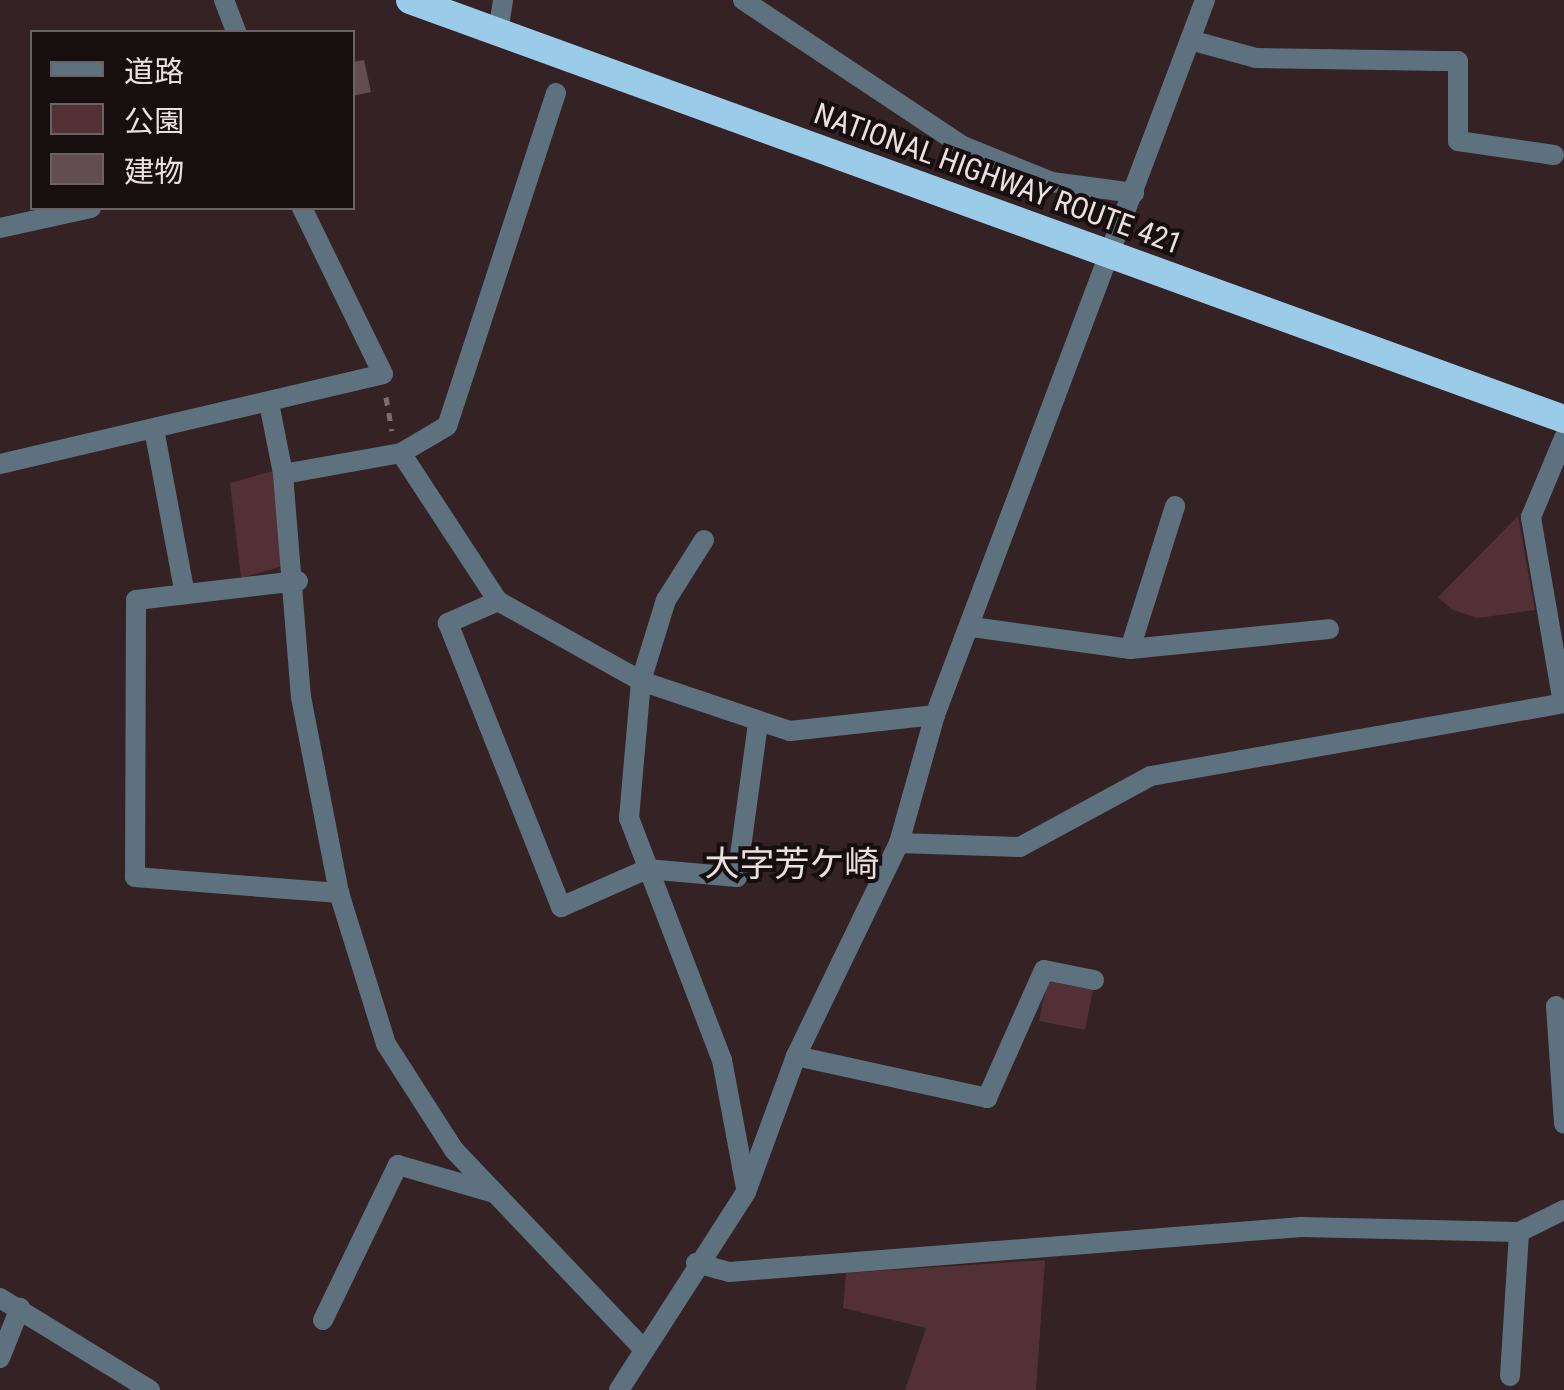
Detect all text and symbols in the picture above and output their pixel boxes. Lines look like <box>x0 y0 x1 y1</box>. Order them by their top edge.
legend <box>30 30 355 210</box>
text: 道路 <box>124 54 184 89</box>
street label: NATIONAL HIGHWAY ROUTE 421 <box>809 96 1187 262</box>
text: 公園 <box>124 104 184 139</box>
text: 建物 <box>124 154 184 189</box>
district label: 大字芳ケ崎 <box>705 844 879 886</box>

